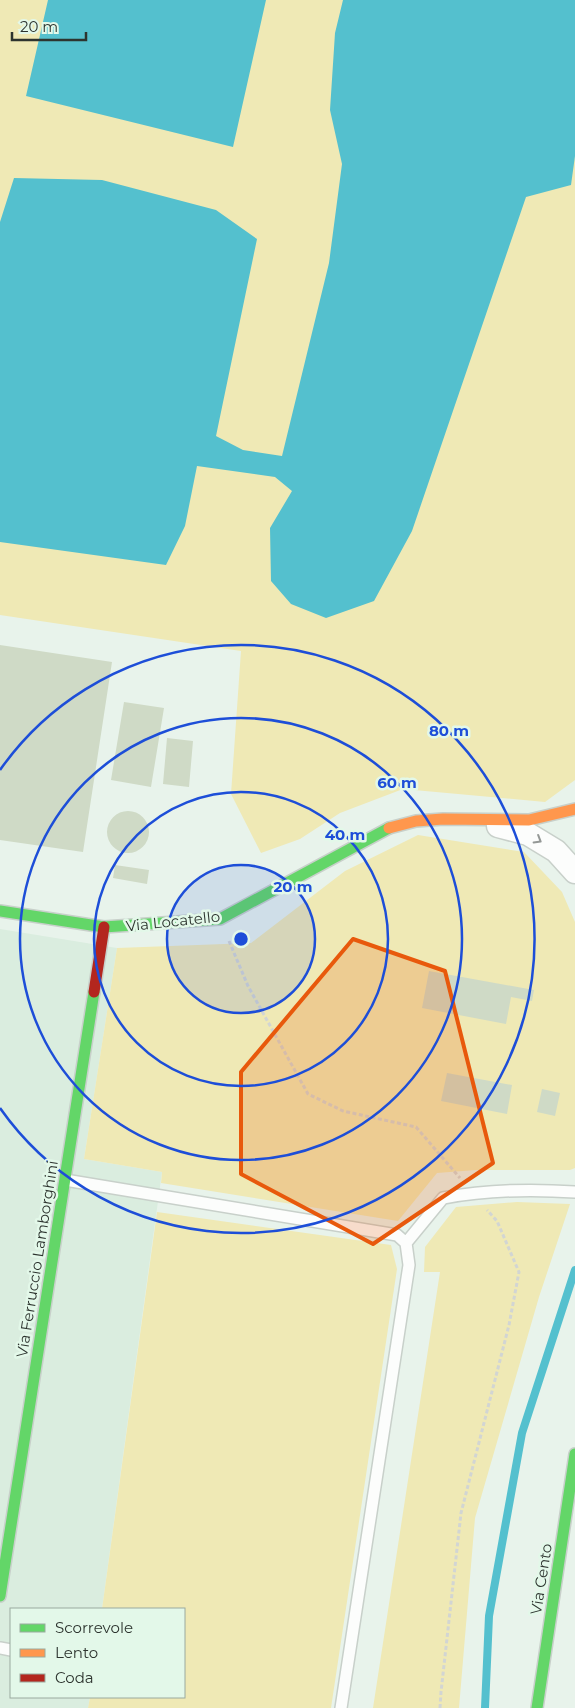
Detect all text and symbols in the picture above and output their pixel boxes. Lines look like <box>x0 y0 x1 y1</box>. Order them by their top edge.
scale bar <box>12 10 86 42</box>
text: 20 m <box>20 17 58 36</box>
text: 80 m <box>429 721 469 740</box>
text: 60 m <box>377 773 417 792</box>
text: 40 m <box>325 825 365 844</box>
one-way arrow <box>532 833 541 843</box>
text: 20 m <box>273 877 313 896</box>
street label: Via Locatello <box>125 907 221 935</box>
centre of rings <box>232 930 250 948</box>
street label: Via Ferruccio Lamborghini <box>12 1159 62 1359</box>
street label: Via Cento <box>526 1542 556 1616</box>
legend <box>10 1608 185 1698</box>
text: Scorrevole <box>55 1618 133 1637</box>
text: Lento <box>55 1643 98 1662</box>
text: Coda <box>55 1668 94 1687</box>

